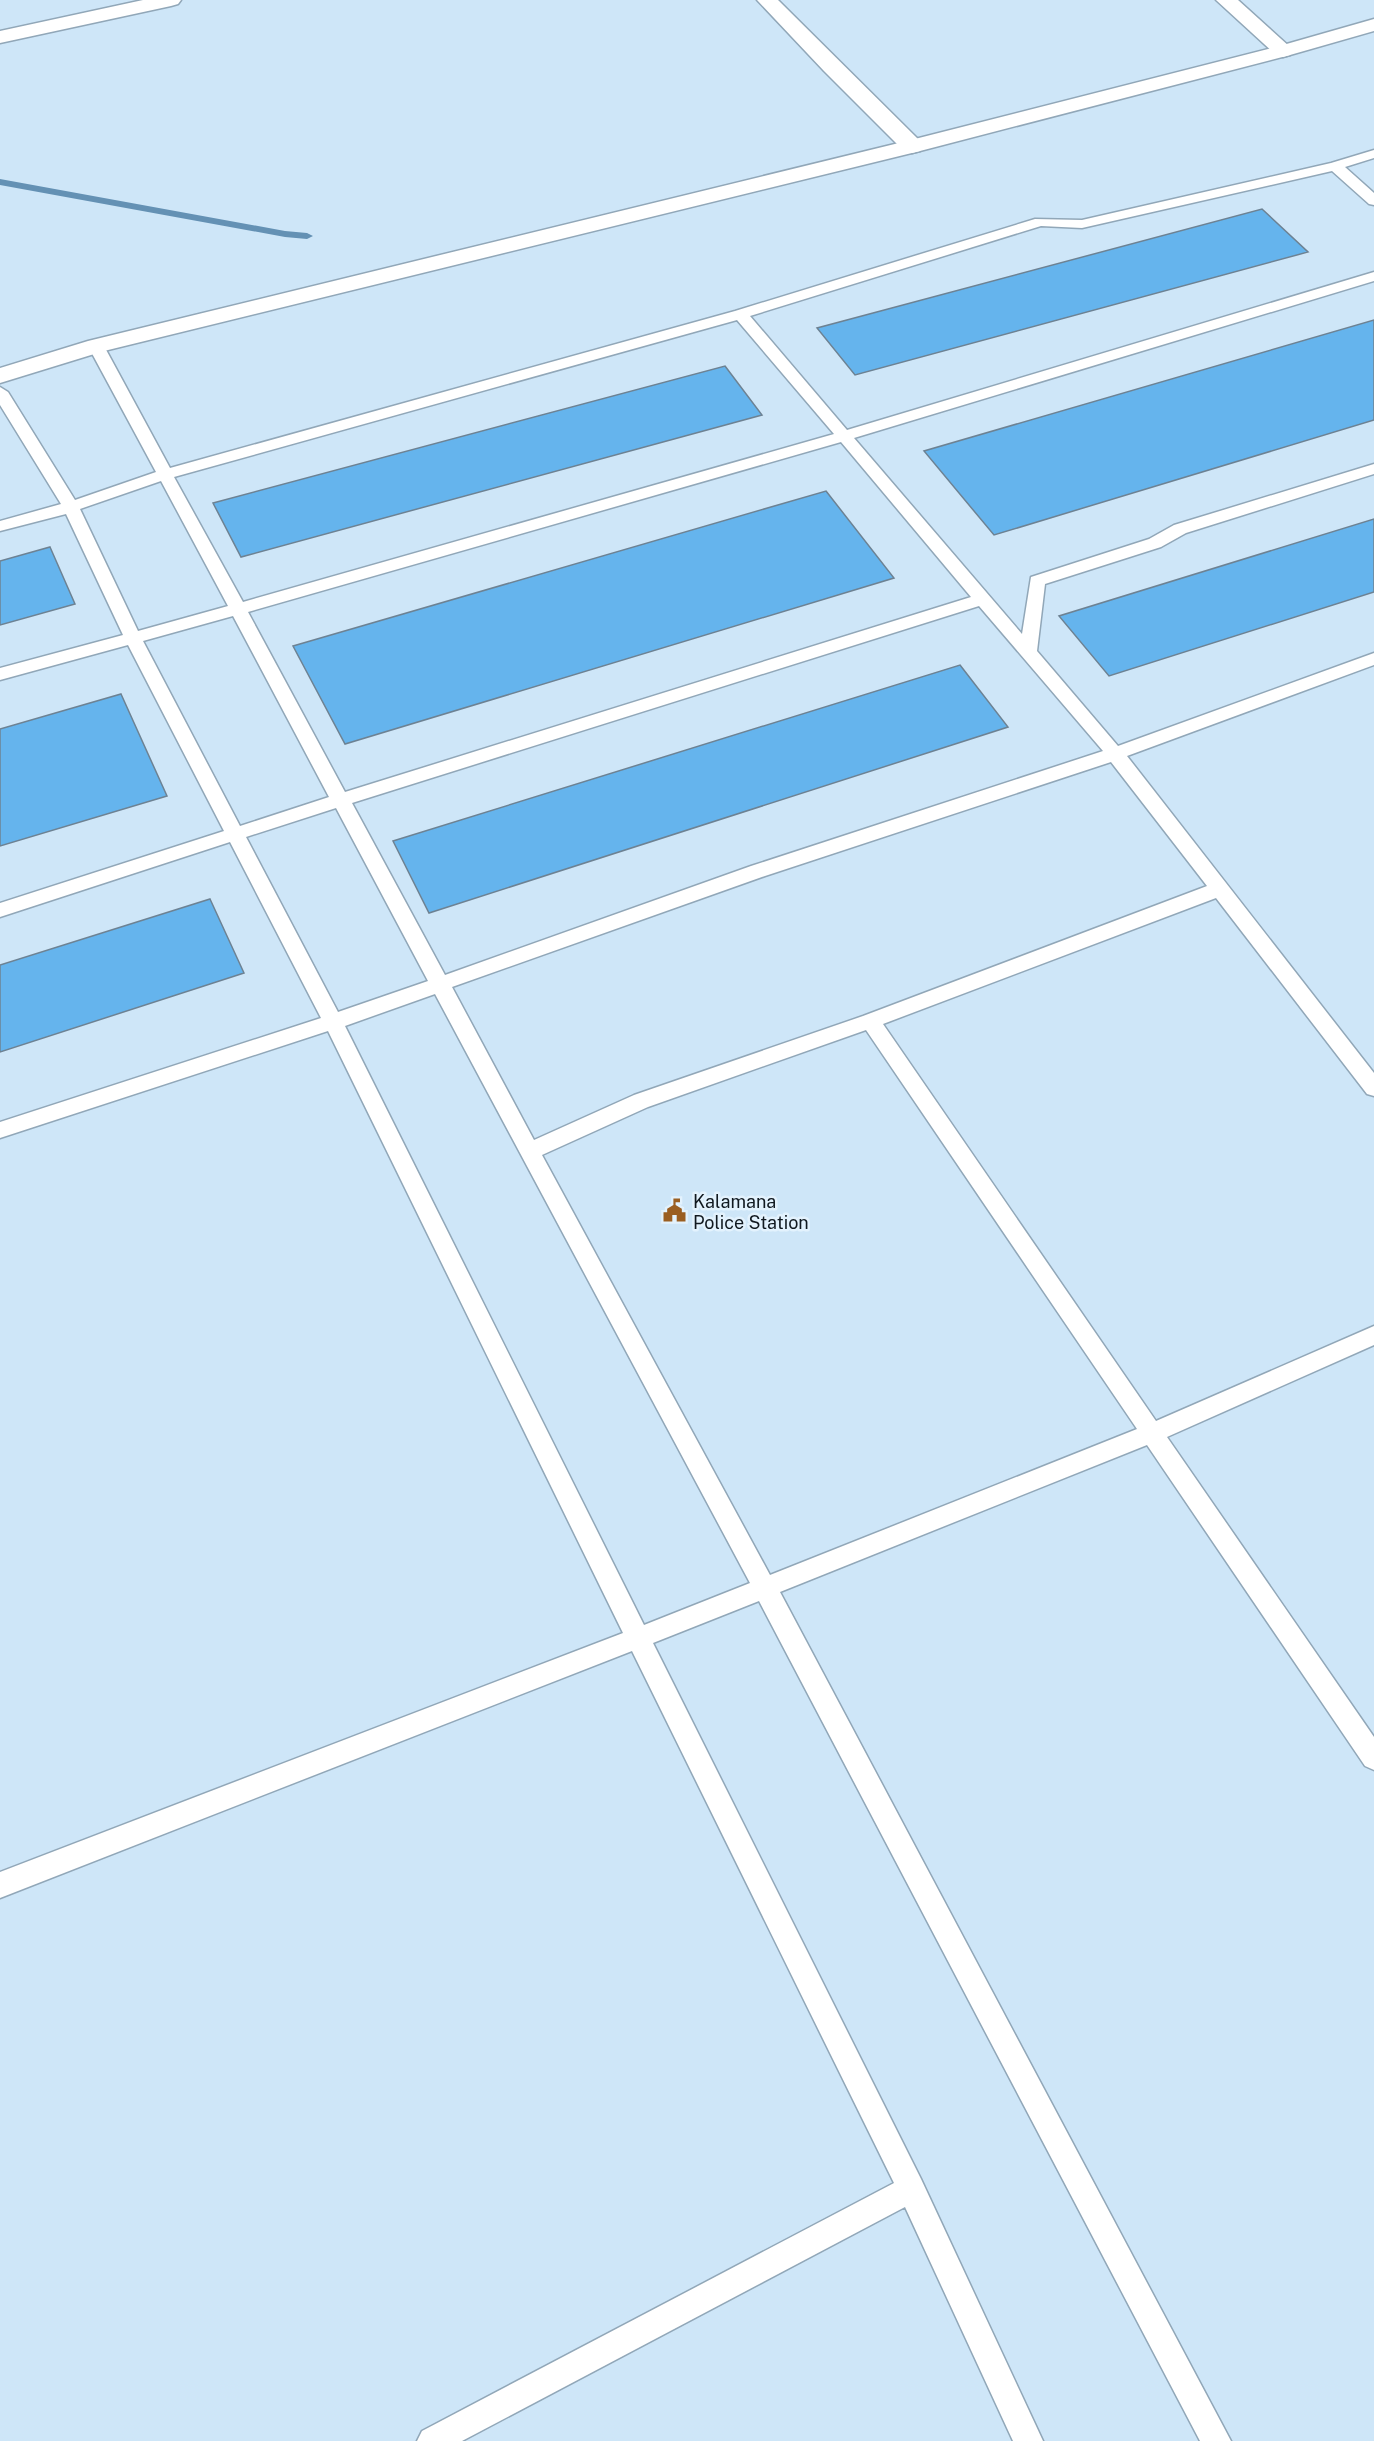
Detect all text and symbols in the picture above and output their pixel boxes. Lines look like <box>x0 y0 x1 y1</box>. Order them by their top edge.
place label: Kalamana Police Station <box>693 1191 809 1233</box>
public building icon: Kalamana Police Station <box>662 1198 688 1224</box>

